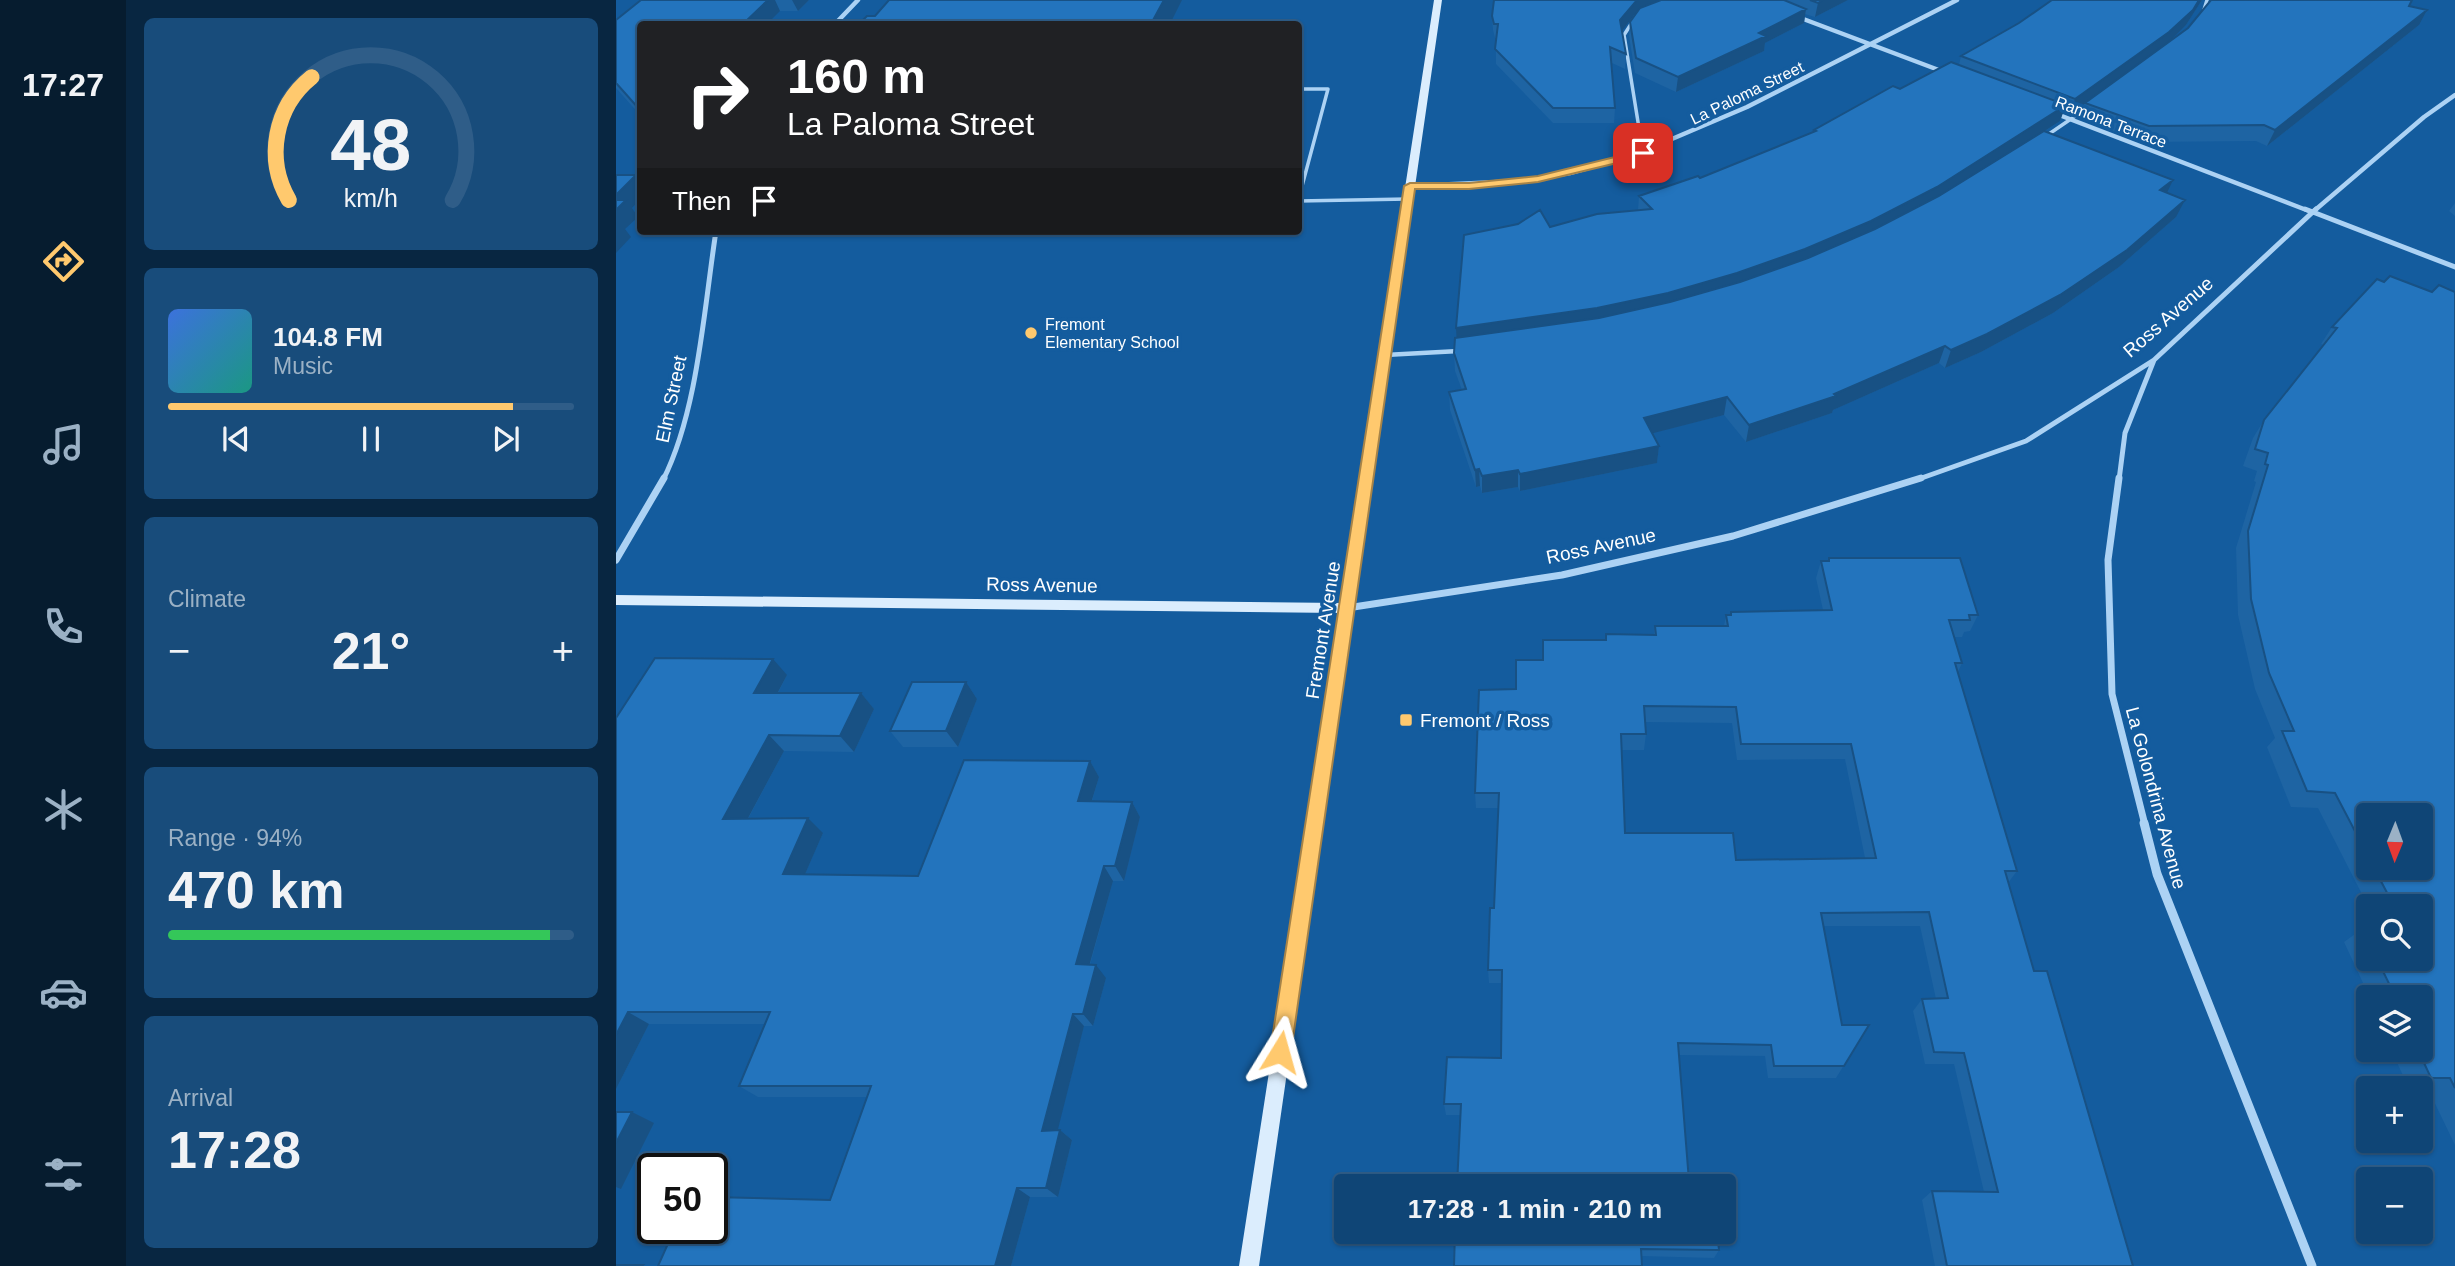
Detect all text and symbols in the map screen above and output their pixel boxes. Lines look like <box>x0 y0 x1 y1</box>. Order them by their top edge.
icon: right <box>672 49 763 140</box>
text: 160 m <box>787 49 926 103</box>
street label: La Paloma Street <box>1688 58 1807 128</box>
text: 17:27 <box>22 67 104 103</box>
street label: Ramona Terrace <box>2053 93 2169 151</box>
text: 48 <box>331 104 411 185</box>
text: La Paloma Street <box>787 106 1034 142</box>
pin <box>1613 123 1673 183</box>
icon: arrive <box>1624 134 1662 172</box>
icon: arrive <box>745 182 783 220</box>
text: km/h <box>344 184 398 212</box>
text: Then <box>672 186 731 216</box>
icon: directions <box>39 237 88 286</box>
street label: Ross Avenue <box>2119 272 2217 362</box>
place label: Fremont Elementary School <box>1045 316 1179 351</box>
text: 104.8 FM <box>273 322 383 352</box>
marker: Fremont Elementary School <box>1023 325 1039 341</box>
text: Music <box>273 353 333 379</box>
street label: Elm Street <box>652 353 691 445</box>
icon: music <box>39 420 88 469</box>
icon: previous <box>217 420 255 458</box>
icon: pause <box>352 420 390 458</box>
icon: next <box>487 420 525 458</box>
street label: Ross Avenue <box>1544 524 1658 568</box>
street label: Fremont Avenue <box>1302 560 1344 700</box>
street label: Ross Avenue <box>986 574 1098 596</box>
text: Climate <box>168 586 246 612</box>
icon: phone <box>39 602 88 651</box>
text: 21° <box>332 622 410 680</box>
text: − <box>168 630 190 672</box>
text: + <box>552 630 574 672</box>
street label: La Golondrina Avenue <box>2122 705 2190 891</box>
place label: Fremont / Ross <box>1420 710 1550 731</box>
marker: Fremont / Ross <box>1398 712 1414 728</box>
icon: climate <box>39 785 88 834</box>
north arrow <box>2356 803 2432 880</box>
map controls <box>2356 803 2433 1244</box>
text: Range · 94% <box>168 825 302 851</box>
text: 470 km <box>168 861 344 919</box>
button: search <box>2356 894 2433 971</box>
icon: car <box>39 968 88 1017</box>
button: layers <box>2356 985 2433 1062</box>
position arrow <box>1243 1015 1317 1089</box>
button: + <box>2356 1076 2433 1153</box>
text: Arrival <box>168 1085 233 1111</box>
text: 17:28 <box>168 1121 301 1179</box>
icon: filters <box>39 1150 88 1199</box>
speed limit sign: 50 <box>637 1153 728 1244</box>
button: − <box>2356 1167 2433 1244</box>
text: 17:28 · 1 min · 210 m <box>1408 1194 1662 1224</box>

